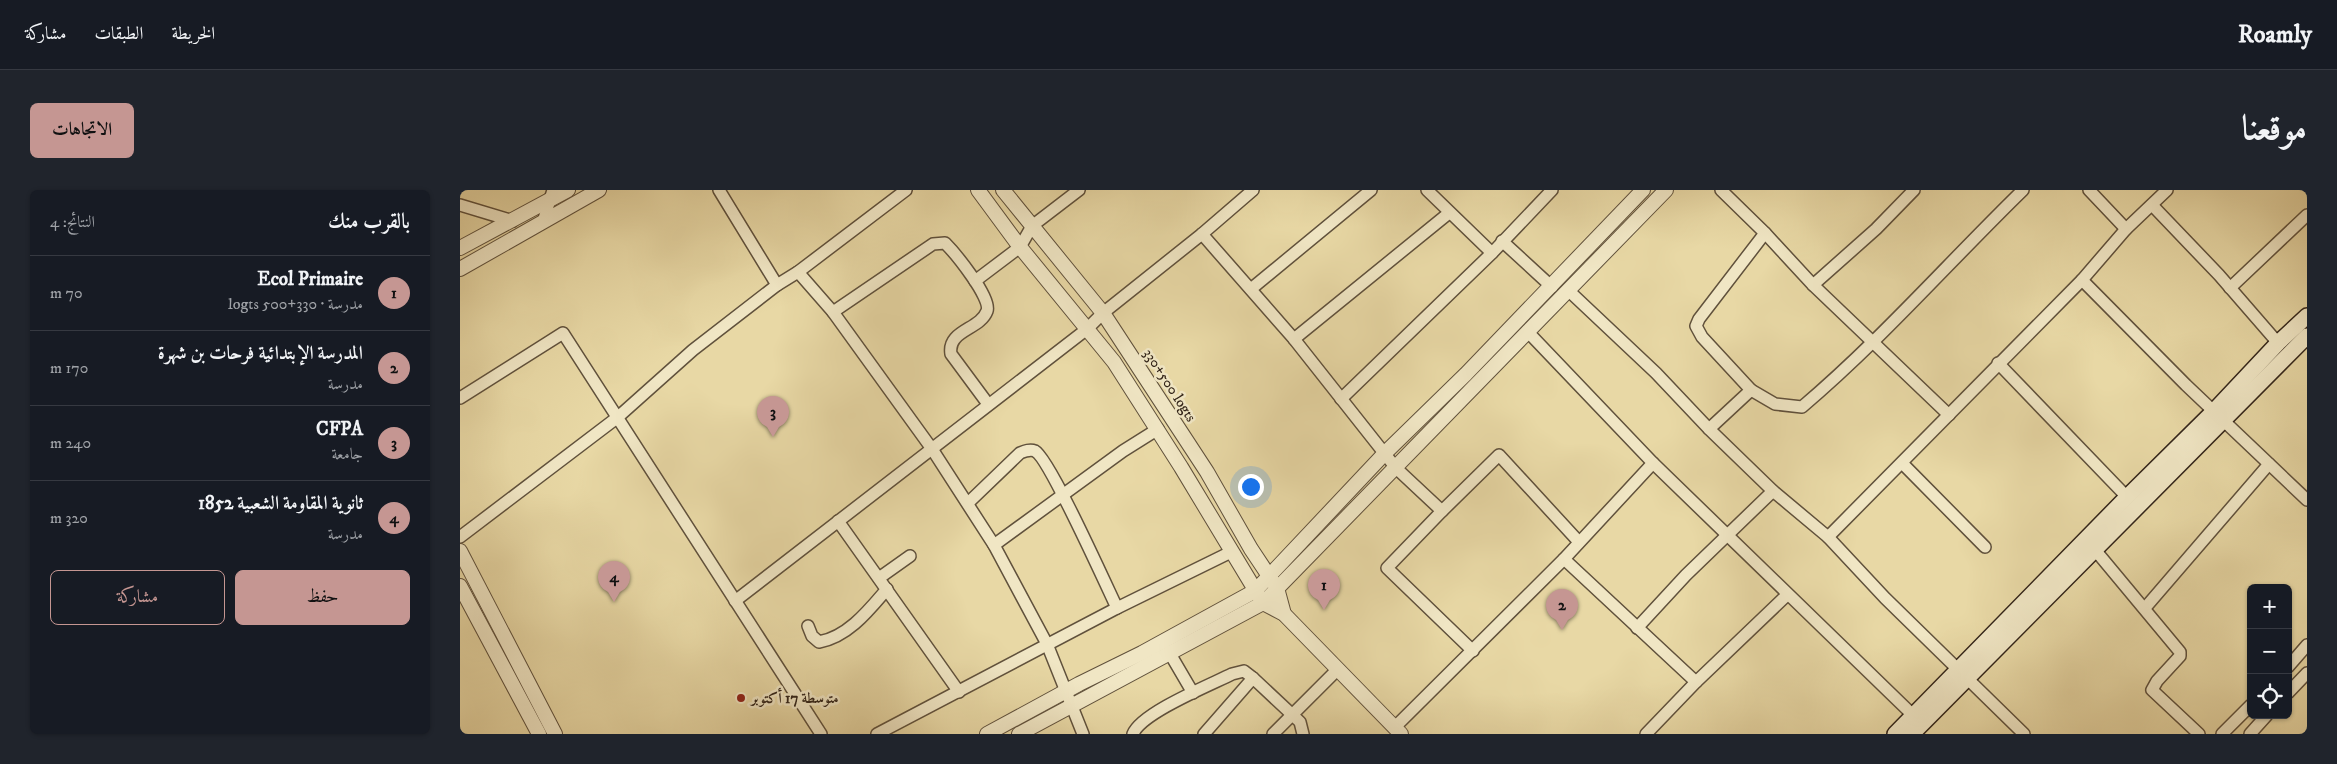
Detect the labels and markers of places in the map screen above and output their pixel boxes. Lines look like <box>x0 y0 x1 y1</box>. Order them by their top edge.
pin: 3 <box>757 396 789 437</box>
pin: 4 <box>598 561 630 602</box>
pin: 1 <box>1308 569 1340 610</box>
pin: 2 <box>1546 589 1578 630</box>
place label: متوسطة 17 أكتوبر <box>749 687 839 708</box>
marker: متوسطة 17 أكتوبر <box>735 692 747 704</box>

